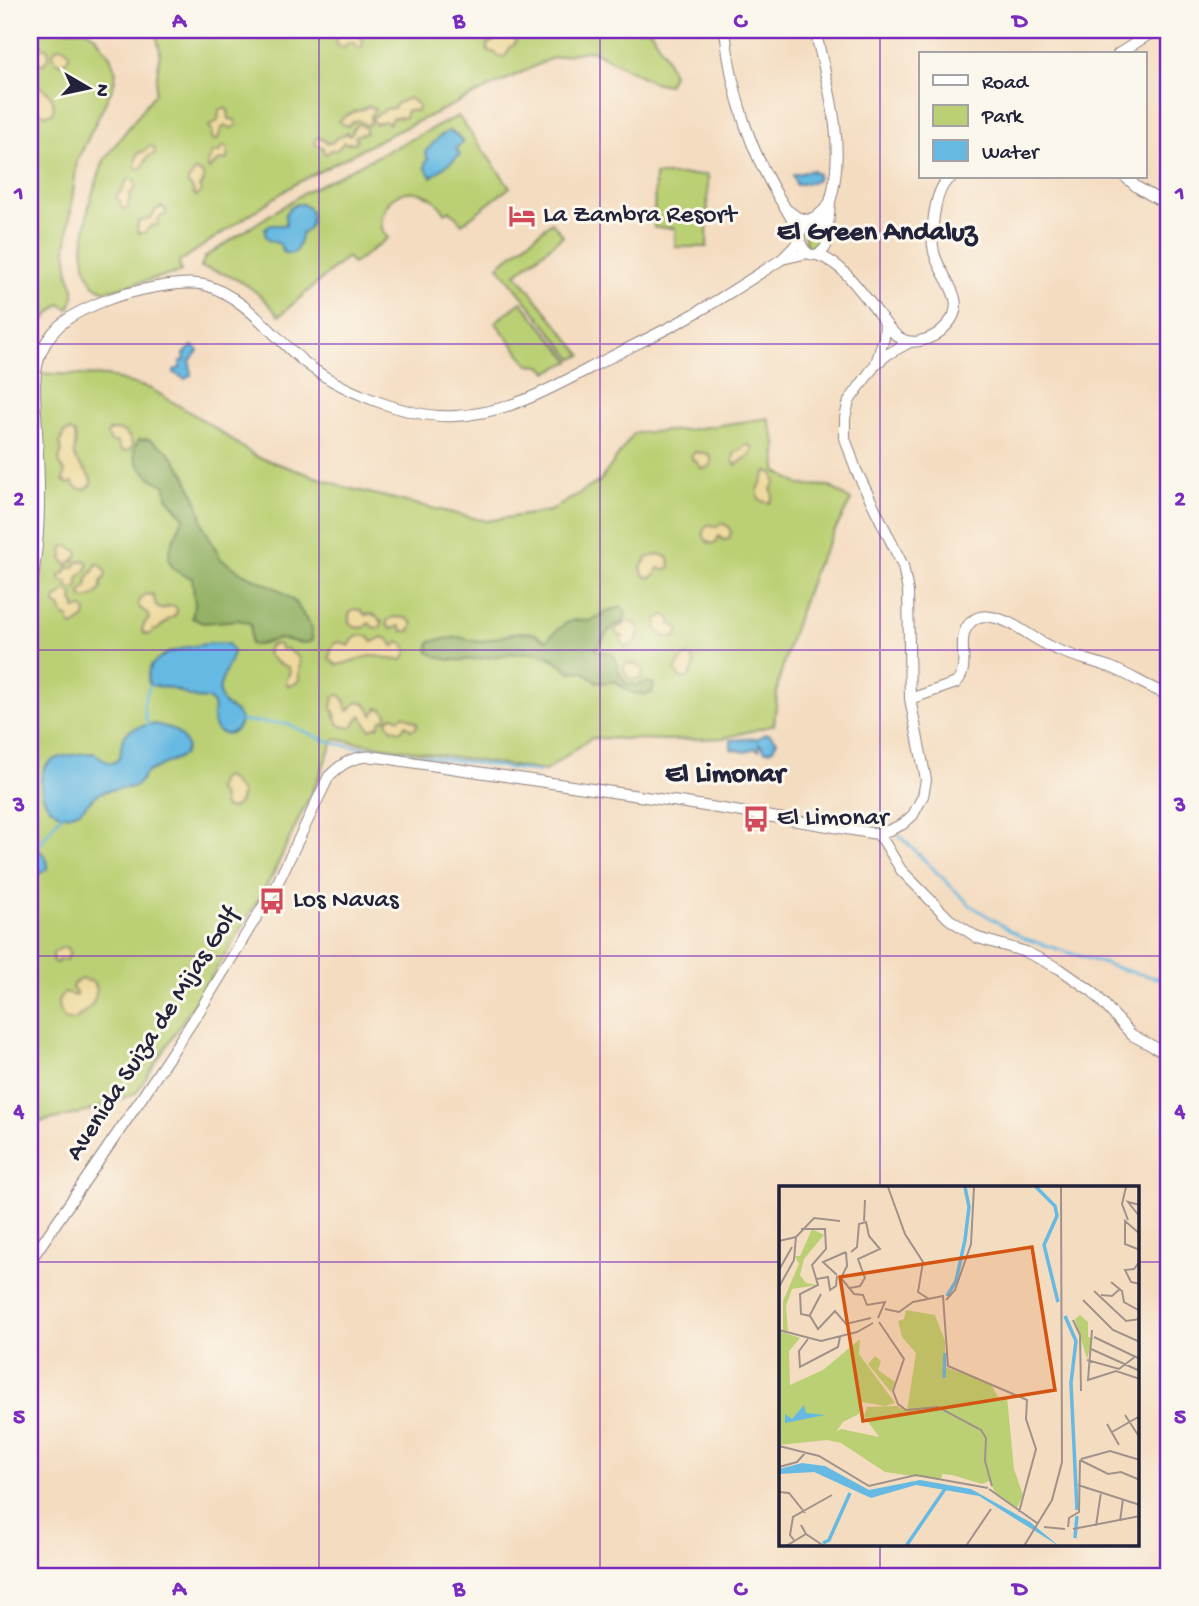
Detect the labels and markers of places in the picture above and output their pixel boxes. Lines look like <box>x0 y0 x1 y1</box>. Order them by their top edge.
hotel icon: La Zambra Resort <box>507 201 537 231</box>
place label: La Zambra Resort <box>543 201 739 232</box>
bus stop icon: El Limonar <box>741 804 771 834</box>
place label: El Limonar <box>777 804 891 835</box>
bus stop icon: Los Navas <box>257 886 287 916</box>
place label: Los Navas <box>293 886 400 917</box>

